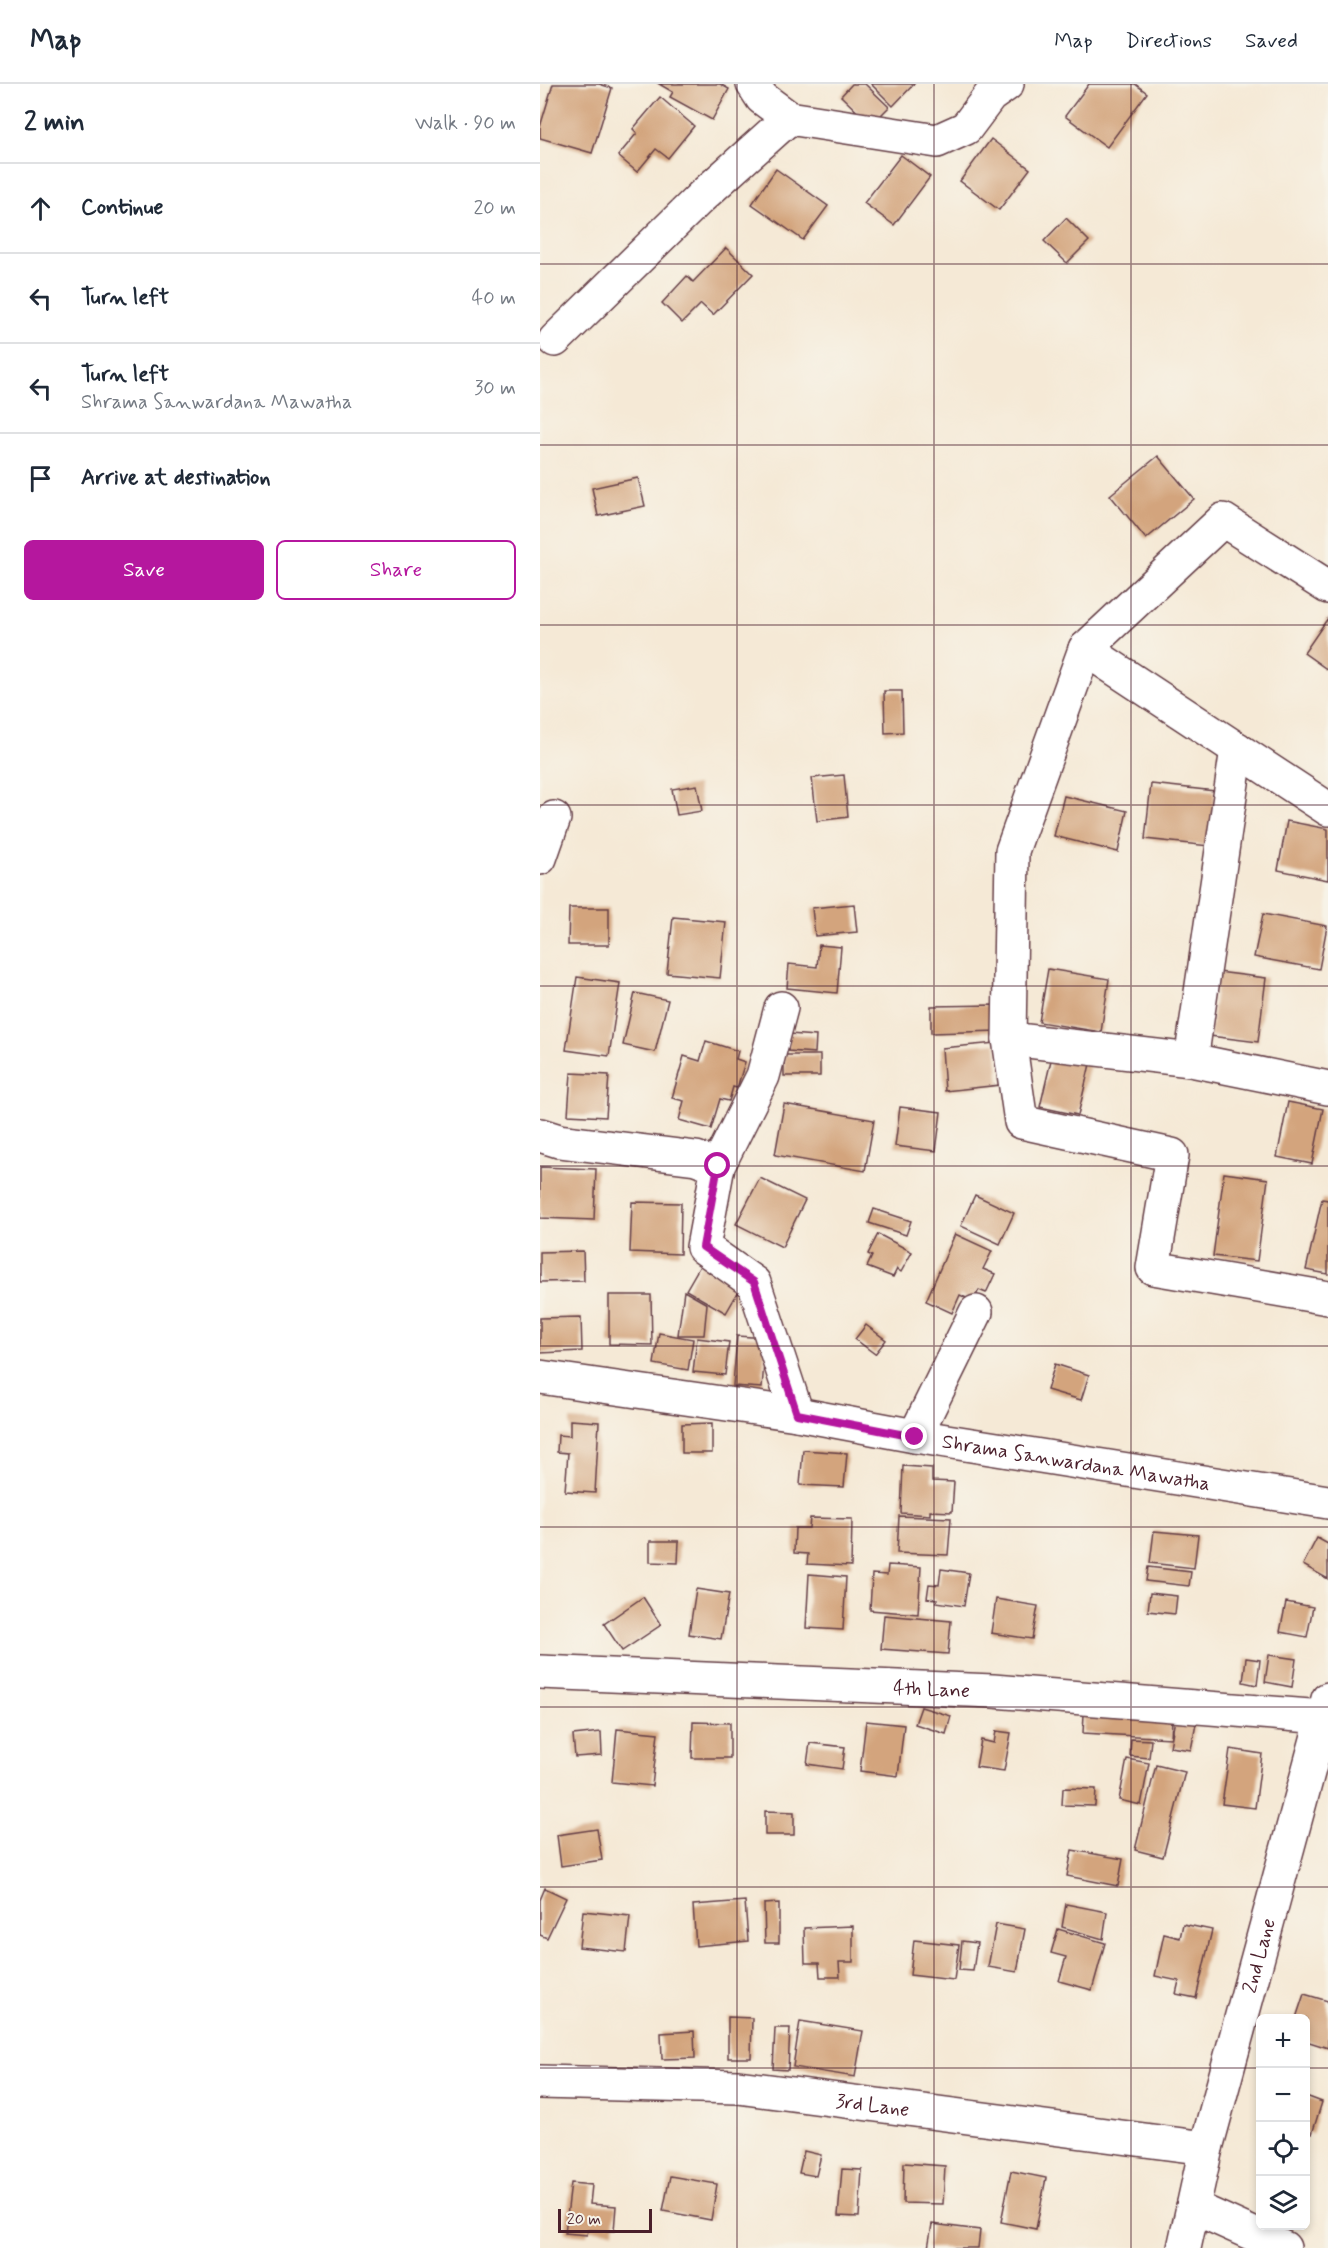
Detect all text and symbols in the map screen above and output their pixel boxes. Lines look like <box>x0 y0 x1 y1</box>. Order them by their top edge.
text: Map <box>30 23 81 60</box>
text: Map <box>1054 27 1093 55</box>
text: Directions <box>1126 27 1212 55</box>
text: Saved <box>1245 27 1298 55</box>
text: 2 min <box>24 106 85 140</box>
text: Walk · 90 m <box>415 110 516 137</box>
icon: ahead <box>24 192 57 225</box>
text: Continue <box>81 194 163 222</box>
text: 20 m <box>473 195 516 222</box>
icon: left <box>24 282 57 315</box>
text: Turn left <box>81 284 169 312</box>
text: 40 m <box>472 285 516 312</box>
text: Turn left <box>81 361 169 389</box>
icon: left <box>24 372 57 405</box>
text: 30 m <box>474 375 516 402</box>
text: Shrama Sanwardana Mawatha <box>81 389 352 416</box>
icon: arrive <box>24 462 57 495</box>
text: Arrive at destination <box>81 464 271 492</box>
button: Save <box>24 540 264 600</box>
button: Share <box>276 540 516 600</box>
route start <box>704 1152 730 1178</box>
route end <box>901 1423 927 1449</box>
street label: Shrama Sanwardana Mawatha <box>940 1429 1212 1498</box>
street label: 4th Lane <box>893 1675 971 1705</box>
street label: 2nd Lane <box>1237 1915 1283 1996</box>
map controls <box>1256 2014 1310 2230</box>
button: + <box>1256 2014 1310 2068</box>
button: − <box>1256 2068 1310 2122</box>
street label: 3rd Lane <box>834 2088 911 2124</box>
button: locate <box>1256 2122 1310 2176</box>
button: layers <box>1256 2176 1310 2230</box>
scale bar <box>558 2206 652 2234</box>
text: 20 m <box>567 2209 601 2230</box>

